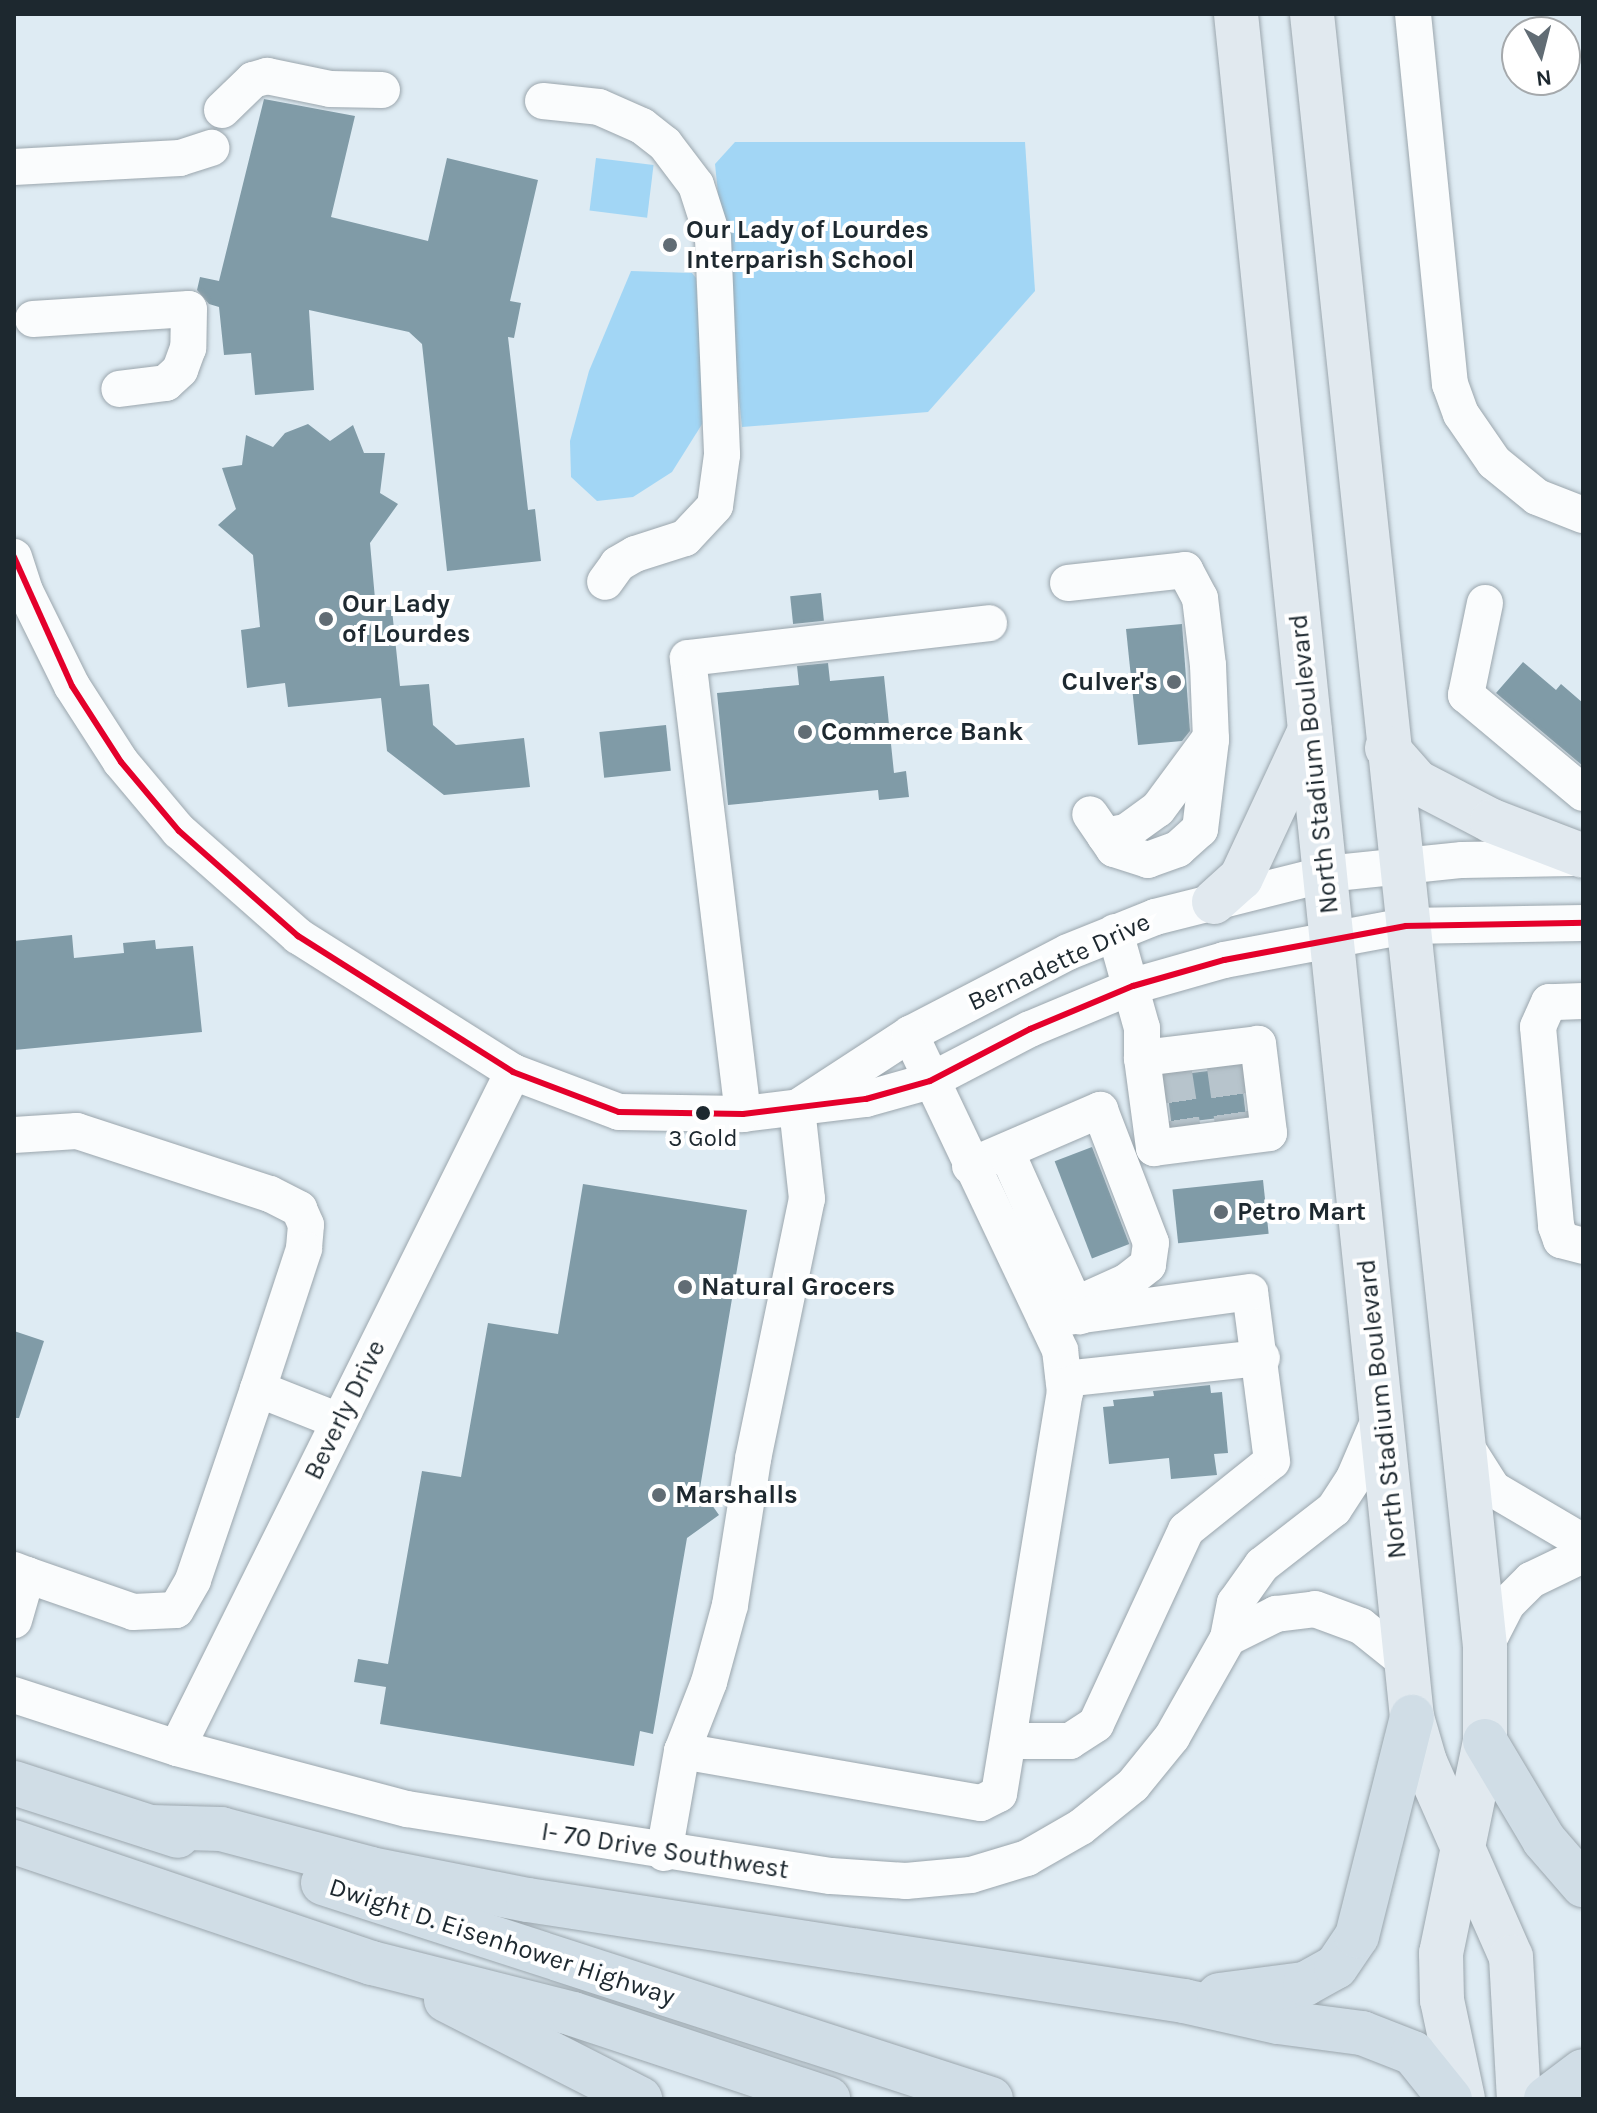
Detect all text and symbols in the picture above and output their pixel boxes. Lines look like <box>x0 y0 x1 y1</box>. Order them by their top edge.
north arrow <box>1501 16 1581 96</box>
text: N <box>1534 64 1553 92</box>
place label: Our Lady of Lourdes Interparish School <box>686 214 929 276</box>
marker: Our Lady of Lourdes Interparish School <box>661 236 679 254</box>
place label: Our Lady of Lourdes <box>342 588 470 650</box>
marker: Our Lady of Lourdes <box>317 610 335 628</box>
street label: North Stadium Boulevard <box>1283 613 1345 915</box>
place label: Culver's <box>1061 666 1158 698</box>
marker: Culver's <box>1165 673 1183 691</box>
place label: Commerce Bank <box>821 716 1023 748</box>
marker: Commerce Bank <box>796 723 814 741</box>
street label: Bernadette Drive <box>963 906 1155 1018</box>
marker: 3 Gold <box>695 1105 711 1121</box>
place label: 3 Gold <box>668 1125 738 1153</box>
place label: Petro Mart <box>1237 1196 1366 1228</box>
marker: Petro Mart <box>1212 1203 1230 1221</box>
street label: North Stadium Boulevard <box>1351 1258 1413 1560</box>
place label: Natural Grocers <box>701 1271 895 1303</box>
marker: Natural Grocers <box>676 1278 694 1296</box>
street label: Beverly Drive <box>298 1335 392 1485</box>
place label: Marshalls <box>675 1479 798 1511</box>
marker: Marshalls <box>650 1486 668 1504</box>
street label: I- 70 Drive Southwest <box>539 1816 791 1886</box>
street label: Dwight D. Eisenhower Highway <box>325 1871 679 2013</box>

